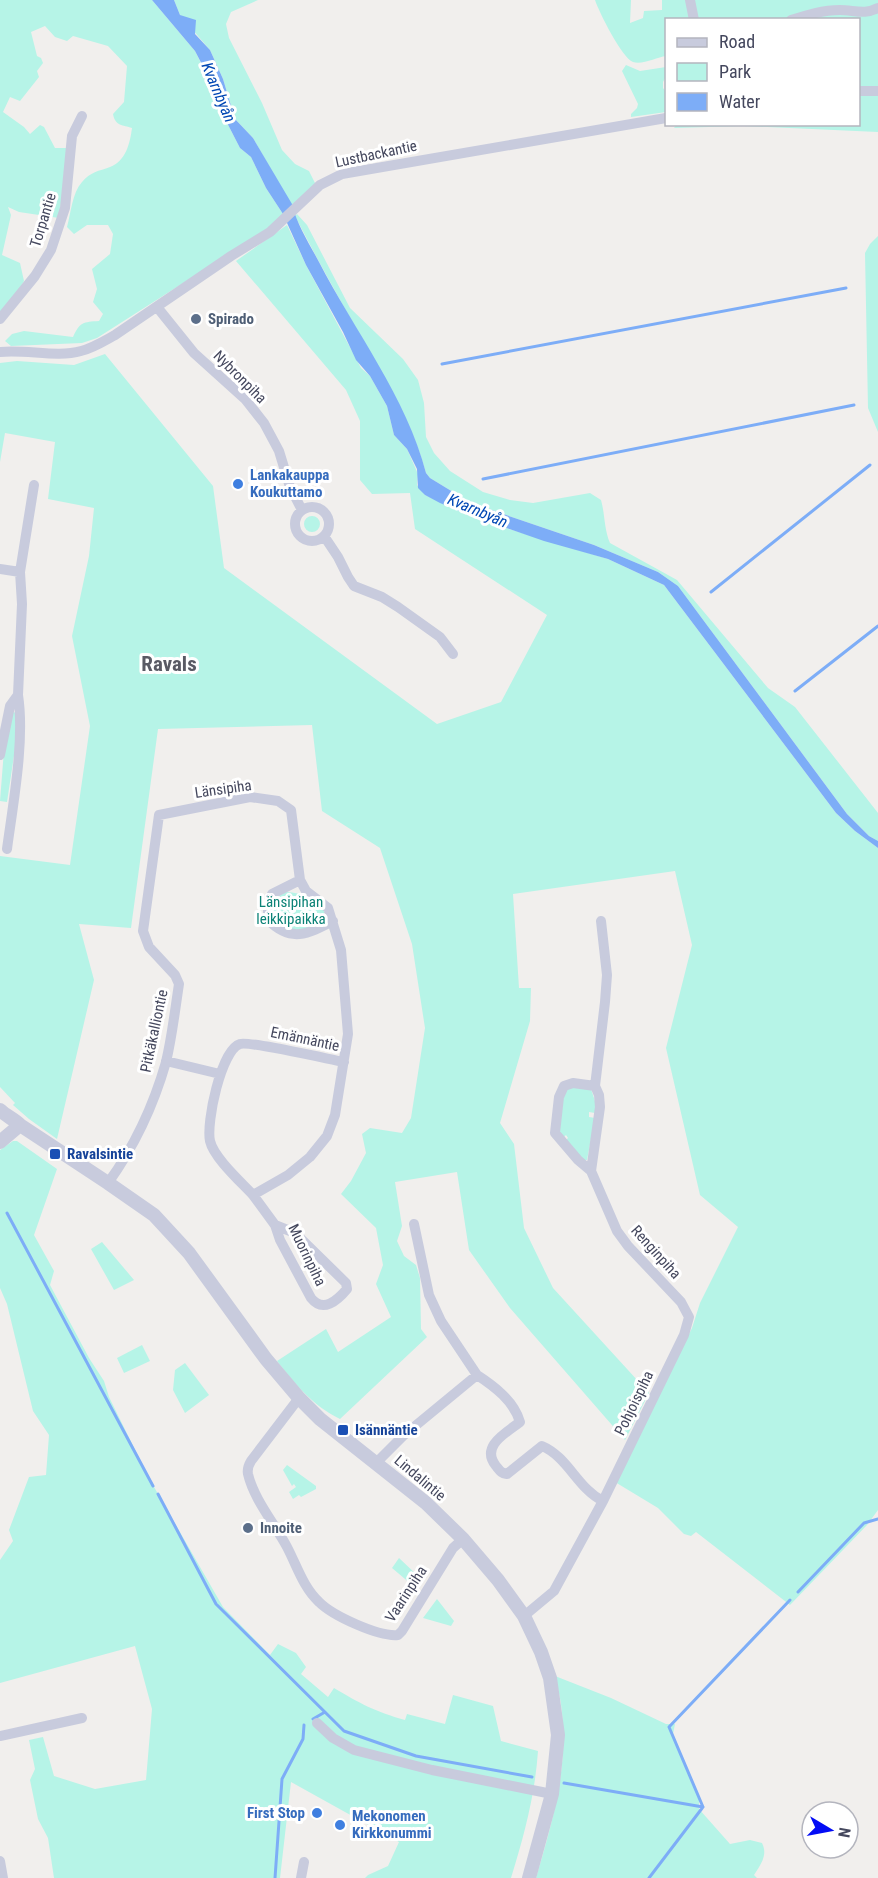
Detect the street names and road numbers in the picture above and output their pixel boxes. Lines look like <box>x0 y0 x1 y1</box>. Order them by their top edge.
street label: Lustbackantie <box>334 137 418 171</box>
street label: Torpantie <box>26 191 60 249</box>
street label: Nybronpiha <box>210 347 270 407</box>
street label: Länsipiha <box>193 776 253 802</box>
street label: Pitkäkalliontie <box>136 988 172 1074</box>
street label: Emännäntie <box>269 1023 341 1055</box>
street label: Muorinpiha <box>284 1221 330 1289</box>
street label: Renginpiha <box>627 1222 685 1282</box>
street label: Pohjoispiha <box>611 1368 657 1438</box>
street label: Lindalintie <box>391 1451 449 1505</box>
street label: Vaarinpiha <box>381 1563 431 1625</box>

